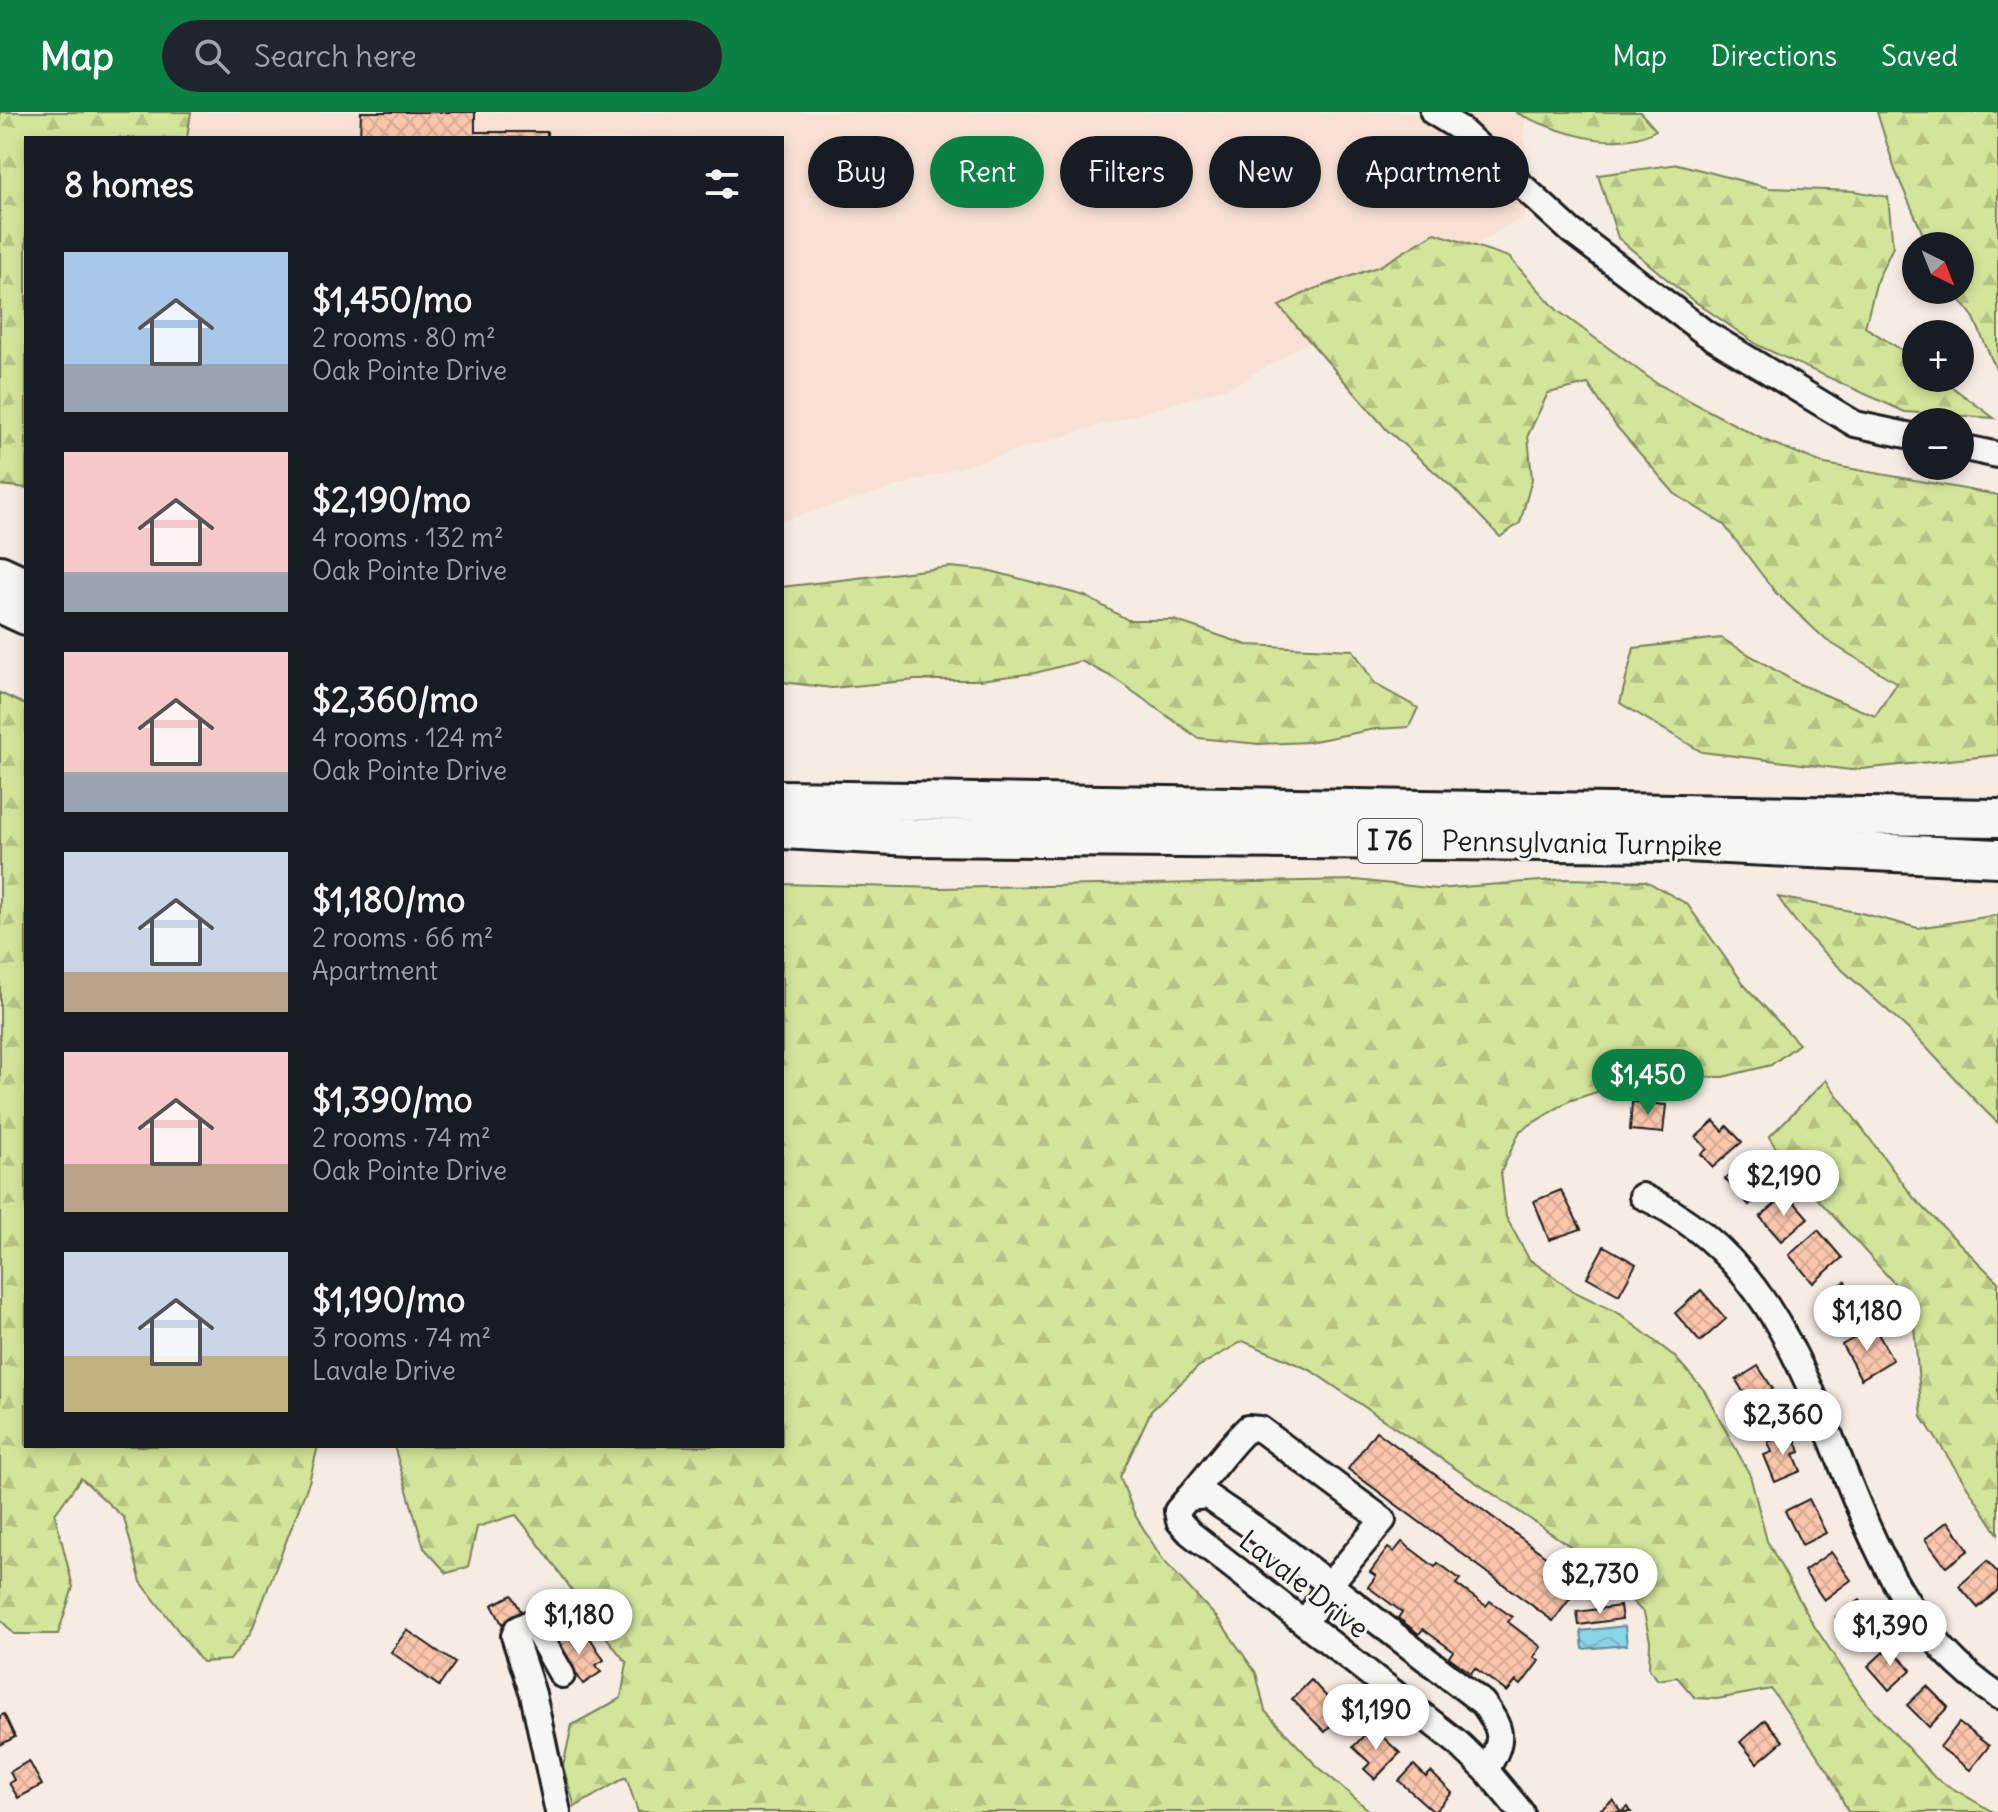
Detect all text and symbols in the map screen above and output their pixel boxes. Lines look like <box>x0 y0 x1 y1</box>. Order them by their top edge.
search box <box>162 20 722 92</box>
text: Map <box>40 33 114 80</box>
icon: search <box>190 34 234 78</box>
text: Search here <box>254 37 417 75</box>
text: Map <box>1612 38 1667 74</box>
text: Directions <box>1711 38 1837 74</box>
text: Saved <box>1881 38 1958 74</box>
chip: Buy <box>808 136 914 208</box>
chip: Rent <box>930 136 1044 208</box>
chip: Filters <box>1060 136 1193 208</box>
chip: New <box>1209 136 1321 208</box>
chip: Apartment <box>1337 136 1529 208</box>
icon: filters <box>700 162 744 206</box>
text: 8 homes <box>64 163 194 206</box>
north arrow <box>1902 232 1974 304</box>
map controls <box>1902 232 1974 480</box>
text: $1,450/mo <box>312 278 472 321</box>
icon: home <box>128 284 224 380</box>
button: + <box>1902 320 1974 392</box>
text: 2 rooms · 80 m² <box>312 321 496 354</box>
text: Oak Pointe Drive <box>312 354 507 387</box>
button: − <box>1902 408 1974 480</box>
text: $2,190/mo <box>312 478 471 521</box>
icon: home <box>128 484 224 580</box>
text: 4 rooms · 132 m² <box>312 521 504 554</box>
text: Oak Pointe Drive <box>312 554 507 587</box>
text: $2,360/mo <box>312 678 478 721</box>
icon: home <box>128 684 224 780</box>
text: 4 rooms · 124 m² <box>312 721 504 754</box>
text: Oak Pointe Drive <box>312 754 507 787</box>
road number: I 76 <box>1358 819 1422 863</box>
street label: Pennsylvania Turnpike <box>1441 823 1723 863</box>
text: $1,180/mo <box>312 878 465 921</box>
icon: home <box>128 884 224 980</box>
text: 2 rooms · 66 m² <box>312 921 494 954</box>
text: Apartment <box>312 954 438 987</box>
pin: $1,450 <box>1583 1049 1713 1117</box>
text: $1,450 <box>1610 1058 1686 1091</box>
text: $1,390/mo <box>312 1078 473 1121</box>
icon: home <box>128 1084 224 1180</box>
text: 2 rooms · 74 m² <box>312 1121 491 1154</box>
pin: $2,190 <box>1719 1150 1849 1218</box>
text: Oak Pointe Drive <box>312 1154 507 1187</box>
text: $2,190 <box>1746 1159 1822 1192</box>
text: $1,190/mo <box>312 1278 465 1321</box>
icon: home <box>128 1284 224 1380</box>
pin: $1,180 <box>1802 1285 1932 1353</box>
text: $1,180 <box>1831 1294 1903 1327</box>
text: 3 rooms · 74 m² <box>312 1321 491 1354</box>
text: Lavale Drive <box>312 1354 456 1387</box>
pin: $2,360 <box>1718 1389 1848 1457</box>
text: $2,360 <box>1743 1398 1824 1431</box>
street label: Lavale Drive <box>1232 1522 1376 1646</box>
pin: $2,730 <box>1535 1548 1665 1616</box>
text: $2,730 <box>1561 1557 1639 1590</box>
pin: $1,180 <box>514 1589 644 1657</box>
text: $1,180 <box>543 1598 615 1631</box>
pin: $1,390 <box>1825 1600 1955 1668</box>
text: $1,390 <box>1852 1609 1928 1642</box>
pin: $1,190 <box>1311 1684 1441 1752</box>
text: $1,190 <box>1340 1693 1412 1726</box>

